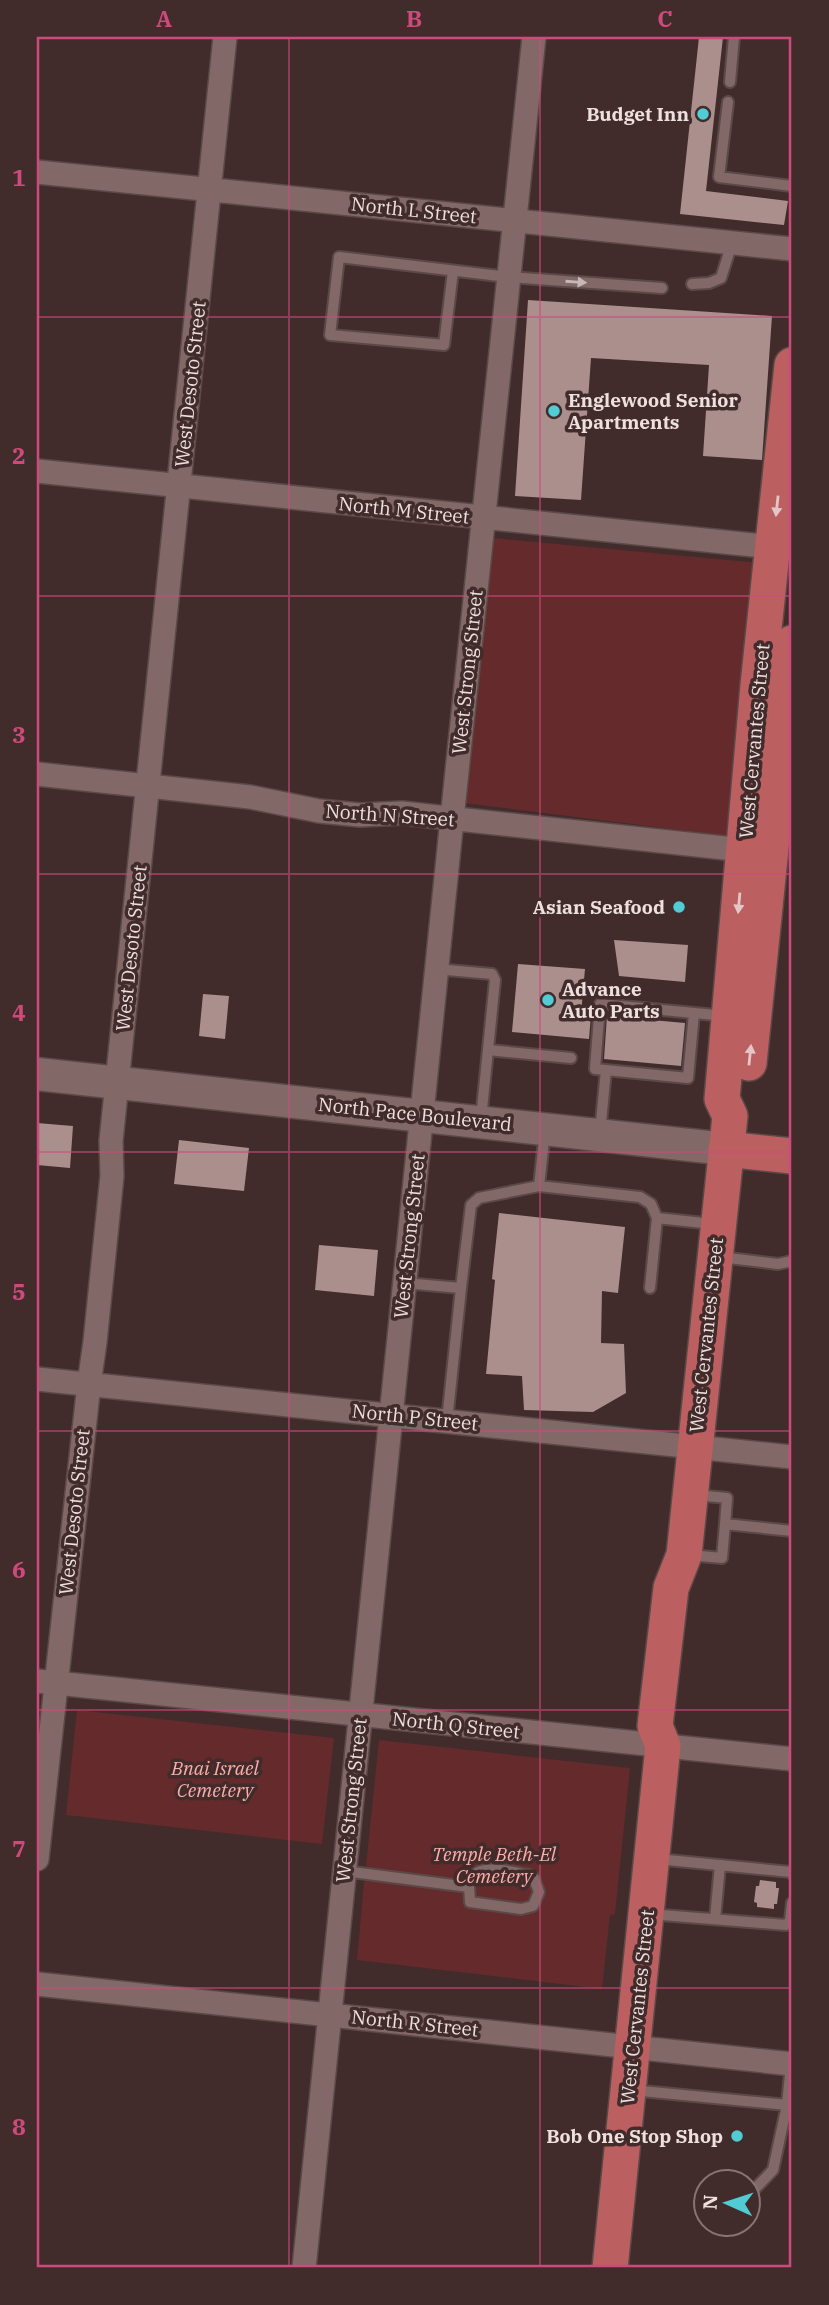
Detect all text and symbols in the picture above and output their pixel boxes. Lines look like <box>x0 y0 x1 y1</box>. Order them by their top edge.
text: A <box>156 3 172 33</box>
text: B <box>406 3 422 33</box>
text: C <box>657 3 673 33</box>
place label: Budget Inn <box>586 102 689 126</box>
marker: Budget Inn <box>695 106 711 122</box>
text: 1 <box>12 162 26 192</box>
street label: North L Street <box>350 191 478 229</box>
one-way arrow <box>565 276 587 287</box>
street label: West Desoto Street <box>169 300 211 468</box>
place label: Englewood Senior Apartments <box>568 388 738 434</box>
marker: Englewood Senior Apartments <box>546 403 562 419</box>
text: 2 <box>12 440 26 470</box>
street label: North M Street <box>337 491 471 529</box>
one-way arrow <box>771 495 782 517</box>
street label: West Strong Street <box>446 588 488 755</box>
street label: West Cervantes Street <box>734 642 775 840</box>
text: 3 <box>12 719 26 749</box>
street label: North N Street <box>325 799 456 832</box>
street label: West Desoto Street <box>110 864 152 1032</box>
one-way arrow <box>733 892 744 914</box>
place label: Asian Seafood <box>533 895 665 919</box>
marker: Asian Seafood <box>671 899 687 915</box>
place label: Advance Auto Parts <box>562 977 660 1023</box>
marker: Advance Auto Parts <box>540 992 556 1008</box>
text: 4 <box>12 997 26 1027</box>
one-way arrow <box>745 1043 756 1065</box>
street label: North Pace Boulevard <box>317 1092 513 1136</box>
street label: West Strong Street <box>388 1152 430 1319</box>
street label: West Cervantes Street <box>684 1236 728 1434</box>
text: 5 <box>12 1276 26 1306</box>
street label: North P Street <box>351 1398 480 1436</box>
street label: West Desoto Street <box>53 1428 95 1596</box>
text: 6 <box>12 1554 26 1584</box>
street label: North Q Street <box>391 1706 521 1744</box>
street label: West Strong Street <box>330 1716 372 1883</box>
park label: Bnai Israel Cemetery <box>170 1756 259 1802</box>
text: 7 <box>12 1833 26 1863</box>
park label: Temple Beth-El Cemetery <box>432 1842 557 1888</box>
street label: West Cervantes Street <box>615 1908 659 2106</box>
street label: North R Street <box>350 2004 480 2042</box>
text: 8 <box>12 2111 26 2141</box>
place label: Bob One Stop Shop <box>546 2124 723 2148</box>
marker: Bob One Stop Shop <box>729 2128 745 2144</box>
north arrow <box>692 2168 762 2238</box>
text: N <box>698 2194 722 2210</box>

